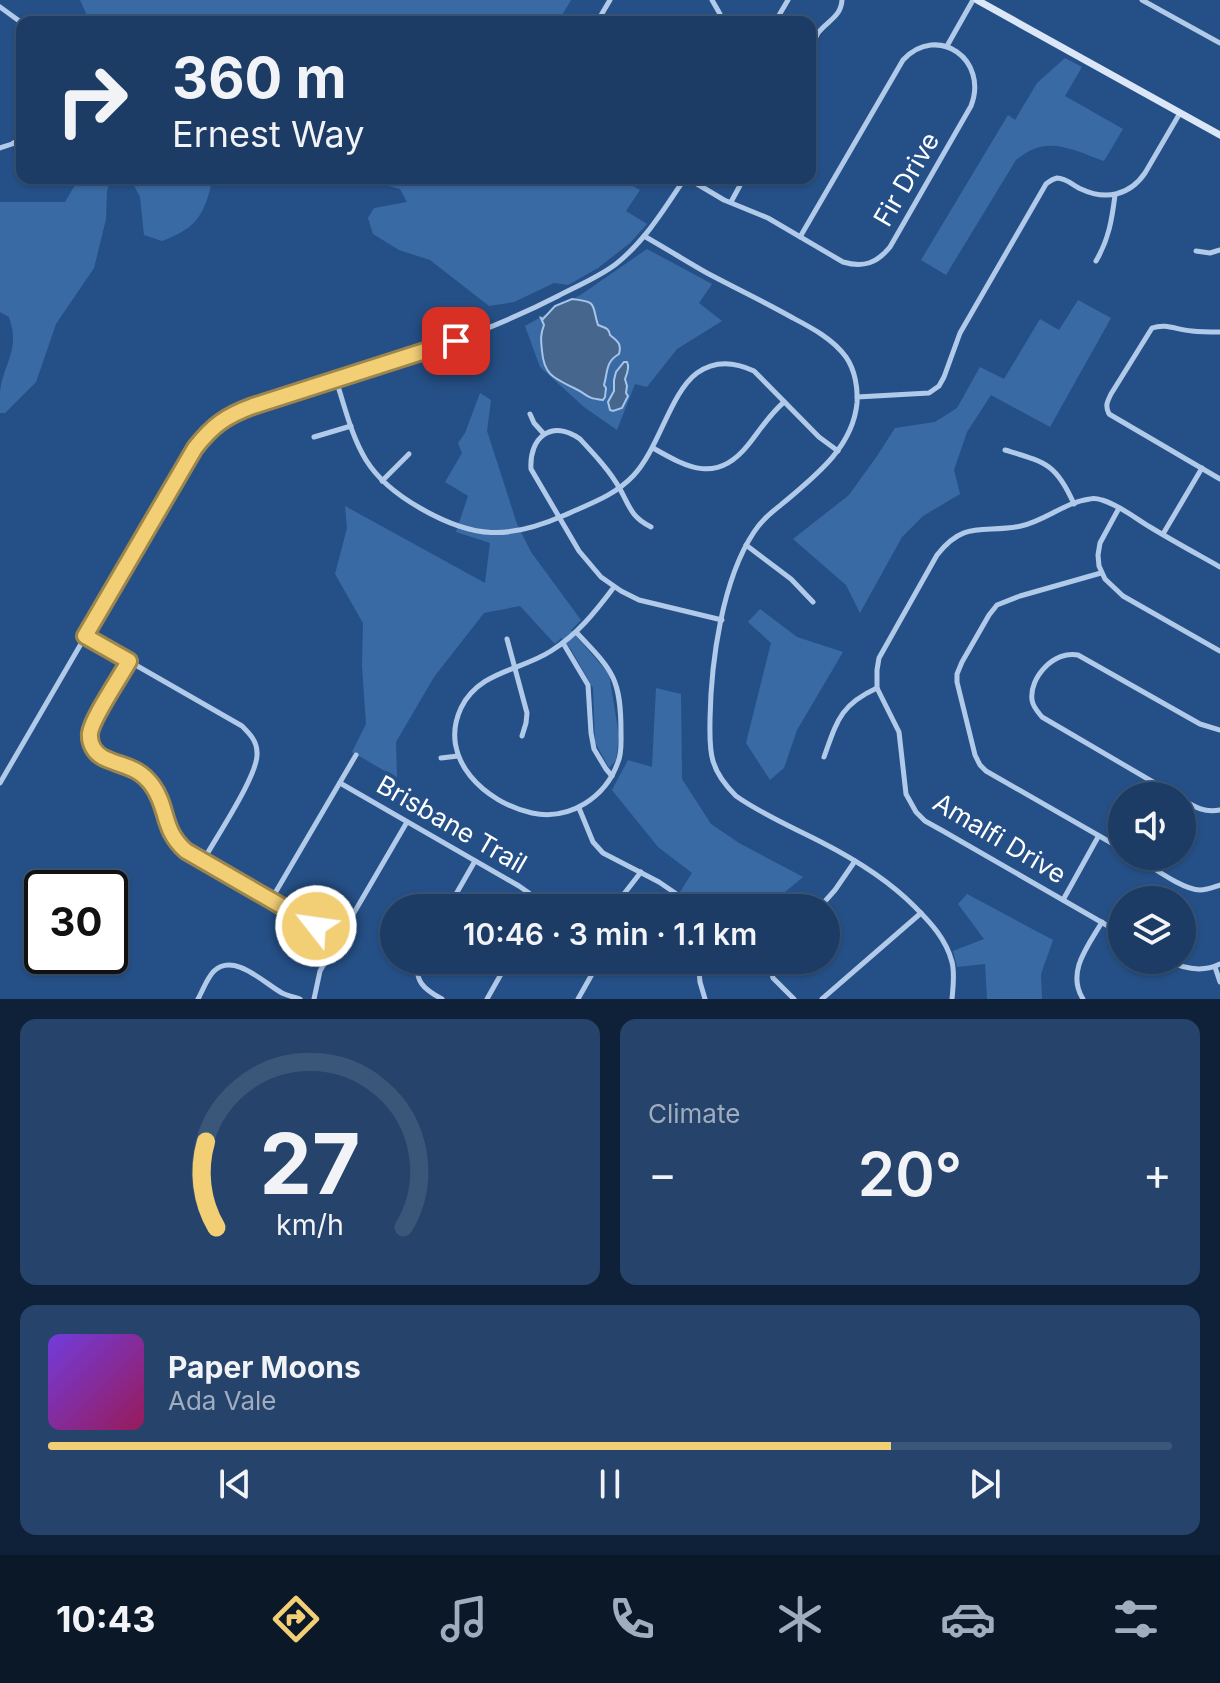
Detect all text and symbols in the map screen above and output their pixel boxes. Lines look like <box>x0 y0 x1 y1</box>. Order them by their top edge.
text: 360 m <box>172 44 347 112</box>
icon: right <box>40 48 144 152</box>
text: Ernest Way <box>172 112 364 156</box>
street label: Fir Drive <box>867 127 945 231</box>
pin <box>422 307 490 375</box>
icon: arrive <box>434 319 478 363</box>
street label: Brisbane Trail <box>371 769 533 879</box>
map controls <box>1108 782 1196 974</box>
button: sound <box>1108 782 1196 870</box>
street label: Amalfi Drive <box>928 786 1072 890</box>
speed limit sign: 30 <box>24 870 128 974</box>
position arrow <box>274 884 358 968</box>
button: layers <box>1108 886 1196 974</box>
text: 10:46 · 3 min · 1.1 km <box>463 916 757 952</box>
text: Climate <box>648 1098 740 1129</box>
text: 27 <box>260 1113 360 1214</box>
text: 20° <box>858 1138 962 1210</box>
text: − <box>648 1147 677 1201</box>
text: + <box>1143 1147 1172 1201</box>
text: km/h <box>276 1207 344 1242</box>
text: Paper Moons <box>168 1349 361 1385</box>
text: Ada Vale <box>168 1385 276 1416</box>
icon: previous <box>213 1462 257 1506</box>
icon: pause <box>588 1462 632 1506</box>
icon: next <box>963 1462 1007 1506</box>
icon: directions <box>268 1591 324 1647</box>
icon: music <box>436 1591 492 1647</box>
icon: phone <box>604 1591 660 1647</box>
icon: climate <box>772 1591 828 1647</box>
icon: car <box>940 1591 996 1647</box>
icon: filters <box>1108 1591 1164 1647</box>
text: 10:43 <box>56 1597 155 1641</box>

